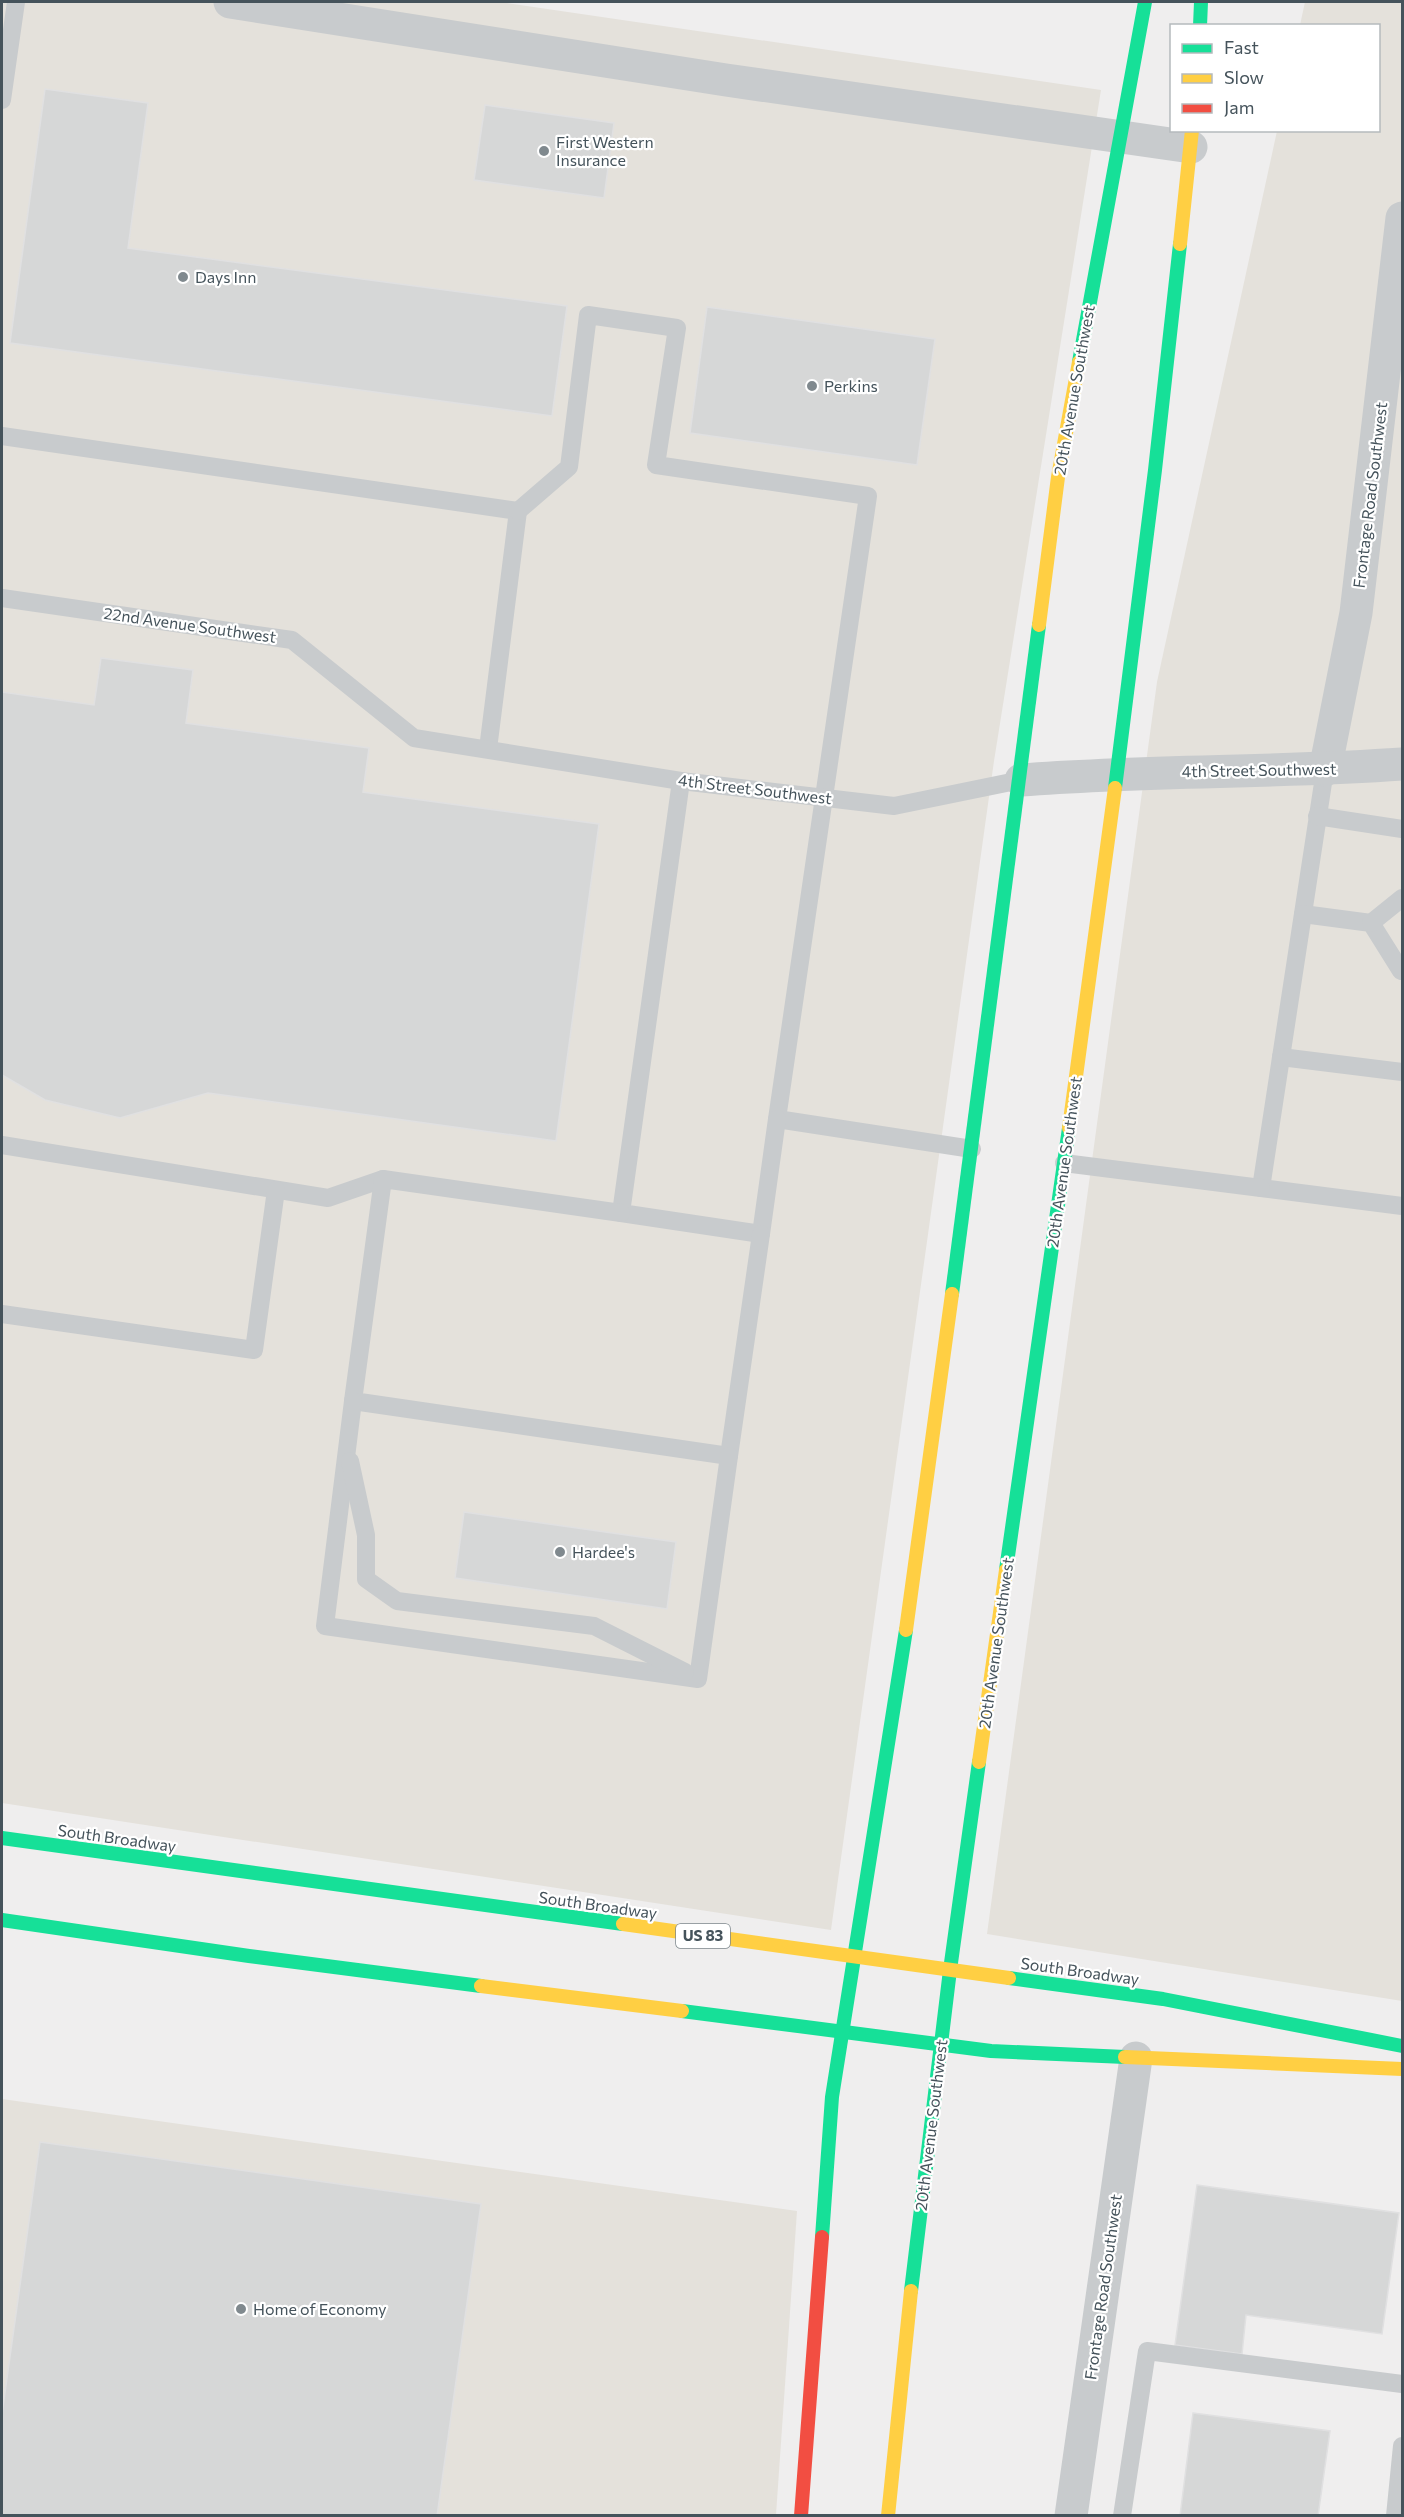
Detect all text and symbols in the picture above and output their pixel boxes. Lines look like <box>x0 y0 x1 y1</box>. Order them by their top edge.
legend <box>1170 24 1380 132</box>
text: Fast <box>1224 36 1259 58</box>
text: Slow <box>1224 66 1264 88</box>
text: Jam <box>1224 96 1254 118</box>
place label: First Western Insurance <box>556 132 654 169</box>
marker: First Western Insurance <box>537 144 551 158</box>
place label: Days Inn <box>195 267 256 286</box>
marker: Days Inn <box>176 270 190 284</box>
street label: 20th Avenue Southwest <box>1049 303 1098 477</box>
place label: Perkins <box>824 376 878 395</box>
marker: Perkins <box>805 379 819 393</box>
street label: Frontage Road Southwest <box>1349 400 1390 589</box>
street label: 22nd Avenue Southwest <box>103 603 278 646</box>
street label: 4th Street Southwest <box>1181 759 1337 780</box>
street label: 4th Street Southwest <box>677 770 834 807</box>
street label: 20th Avenue Southwest <box>1042 1075 1085 1249</box>
place label: Hardee's <box>572 1542 635 1561</box>
marker: Hardee's <box>553 1545 567 1559</box>
street label: 20th Avenue Southwest <box>974 1556 1017 1730</box>
street label: South Broadway <box>57 1820 178 1855</box>
street label: South Broadway <box>538 1887 659 1922</box>
road number: US 83 <box>676 1924 730 1948</box>
street label: South Broadway <box>1020 1953 1141 1988</box>
street label: 20th Avenue Southwest <box>911 2038 951 2212</box>
street label: Frontage Road Southwest <box>1080 2192 1125 2381</box>
place label: Home of Economy <box>253 2299 387 2318</box>
marker: Home of Economy <box>234 2302 248 2316</box>

